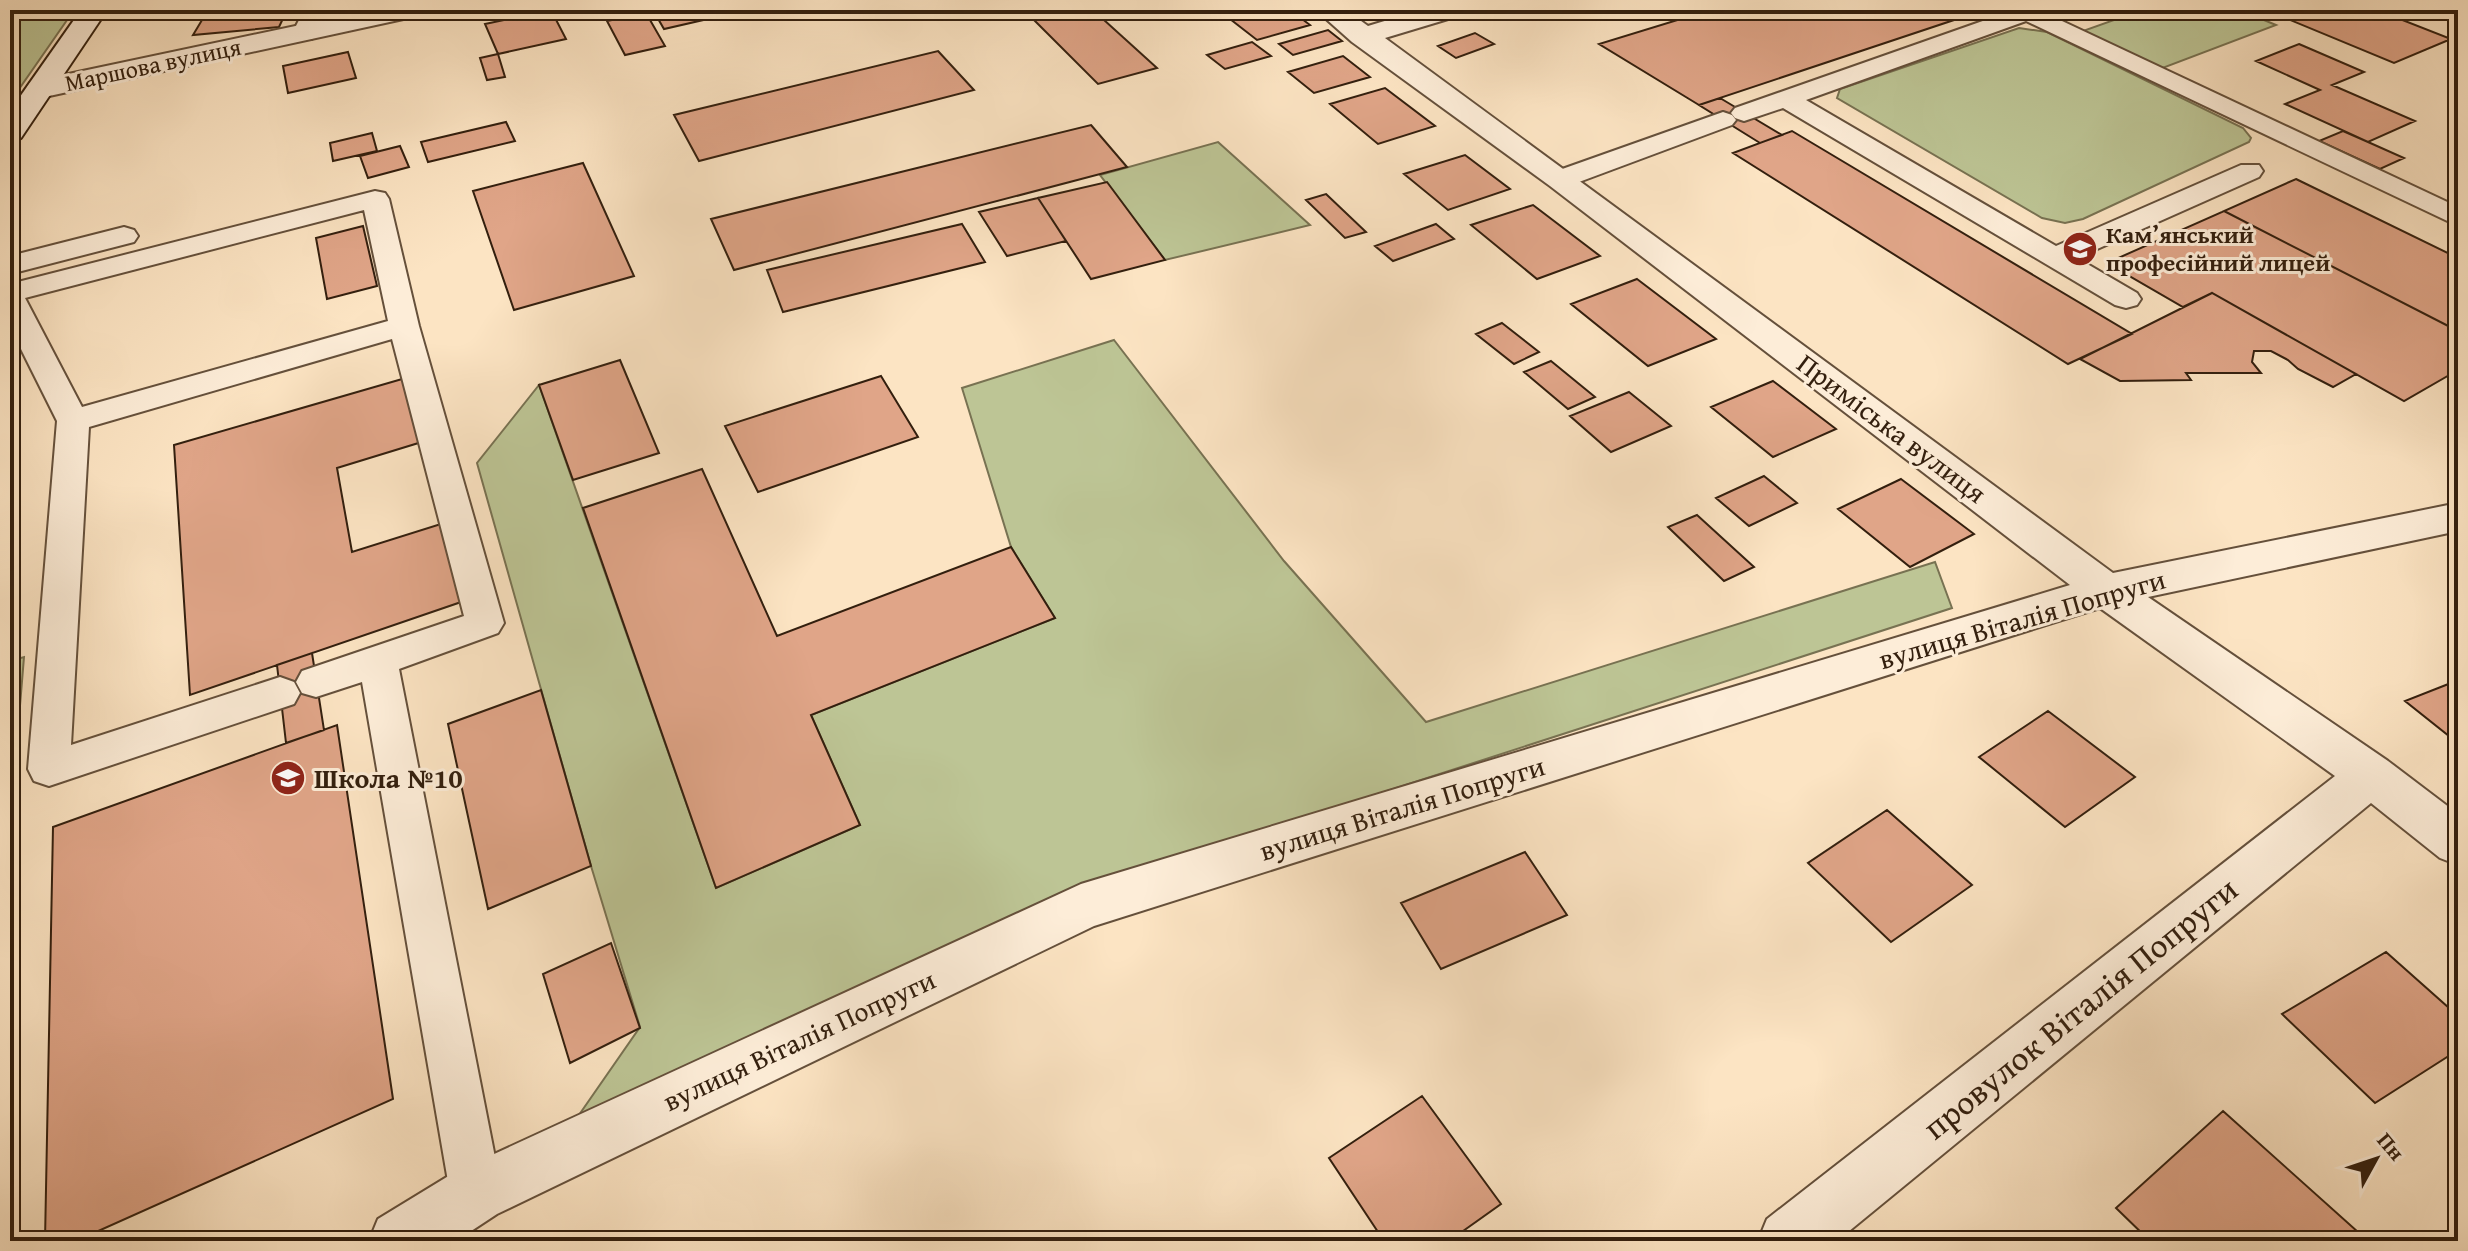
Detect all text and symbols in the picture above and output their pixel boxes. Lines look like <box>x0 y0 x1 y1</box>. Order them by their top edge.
street label: Маршова вулиця <box>62 29 244 100</box>
place label: Кам’янський професійний лицей <box>2106 217 2330 280</box>
school or university icon: Кам’янський професійний лицей <box>2061 230 2099 268</box>
street label: Приміська вулиця <box>1789 343 1996 512</box>
street label: вулиця Віталія Попруги <box>1874 558 2170 679</box>
street label: вулиця Віталія Попруги <box>1254 745 1550 870</box>
place label: Школа №10 <box>314 757 463 798</box>
school or university icon: Школа №10 <box>269 759 307 797</box>
street label: провулок Віталія Попруги <box>1911 865 2248 1150</box>
street label: вулиця Віталія Попруги <box>656 958 942 1121</box>
north arrow <box>2336 1119 2416 1199</box>
text: Пн <box>2370 1125 2413 1167</box>

